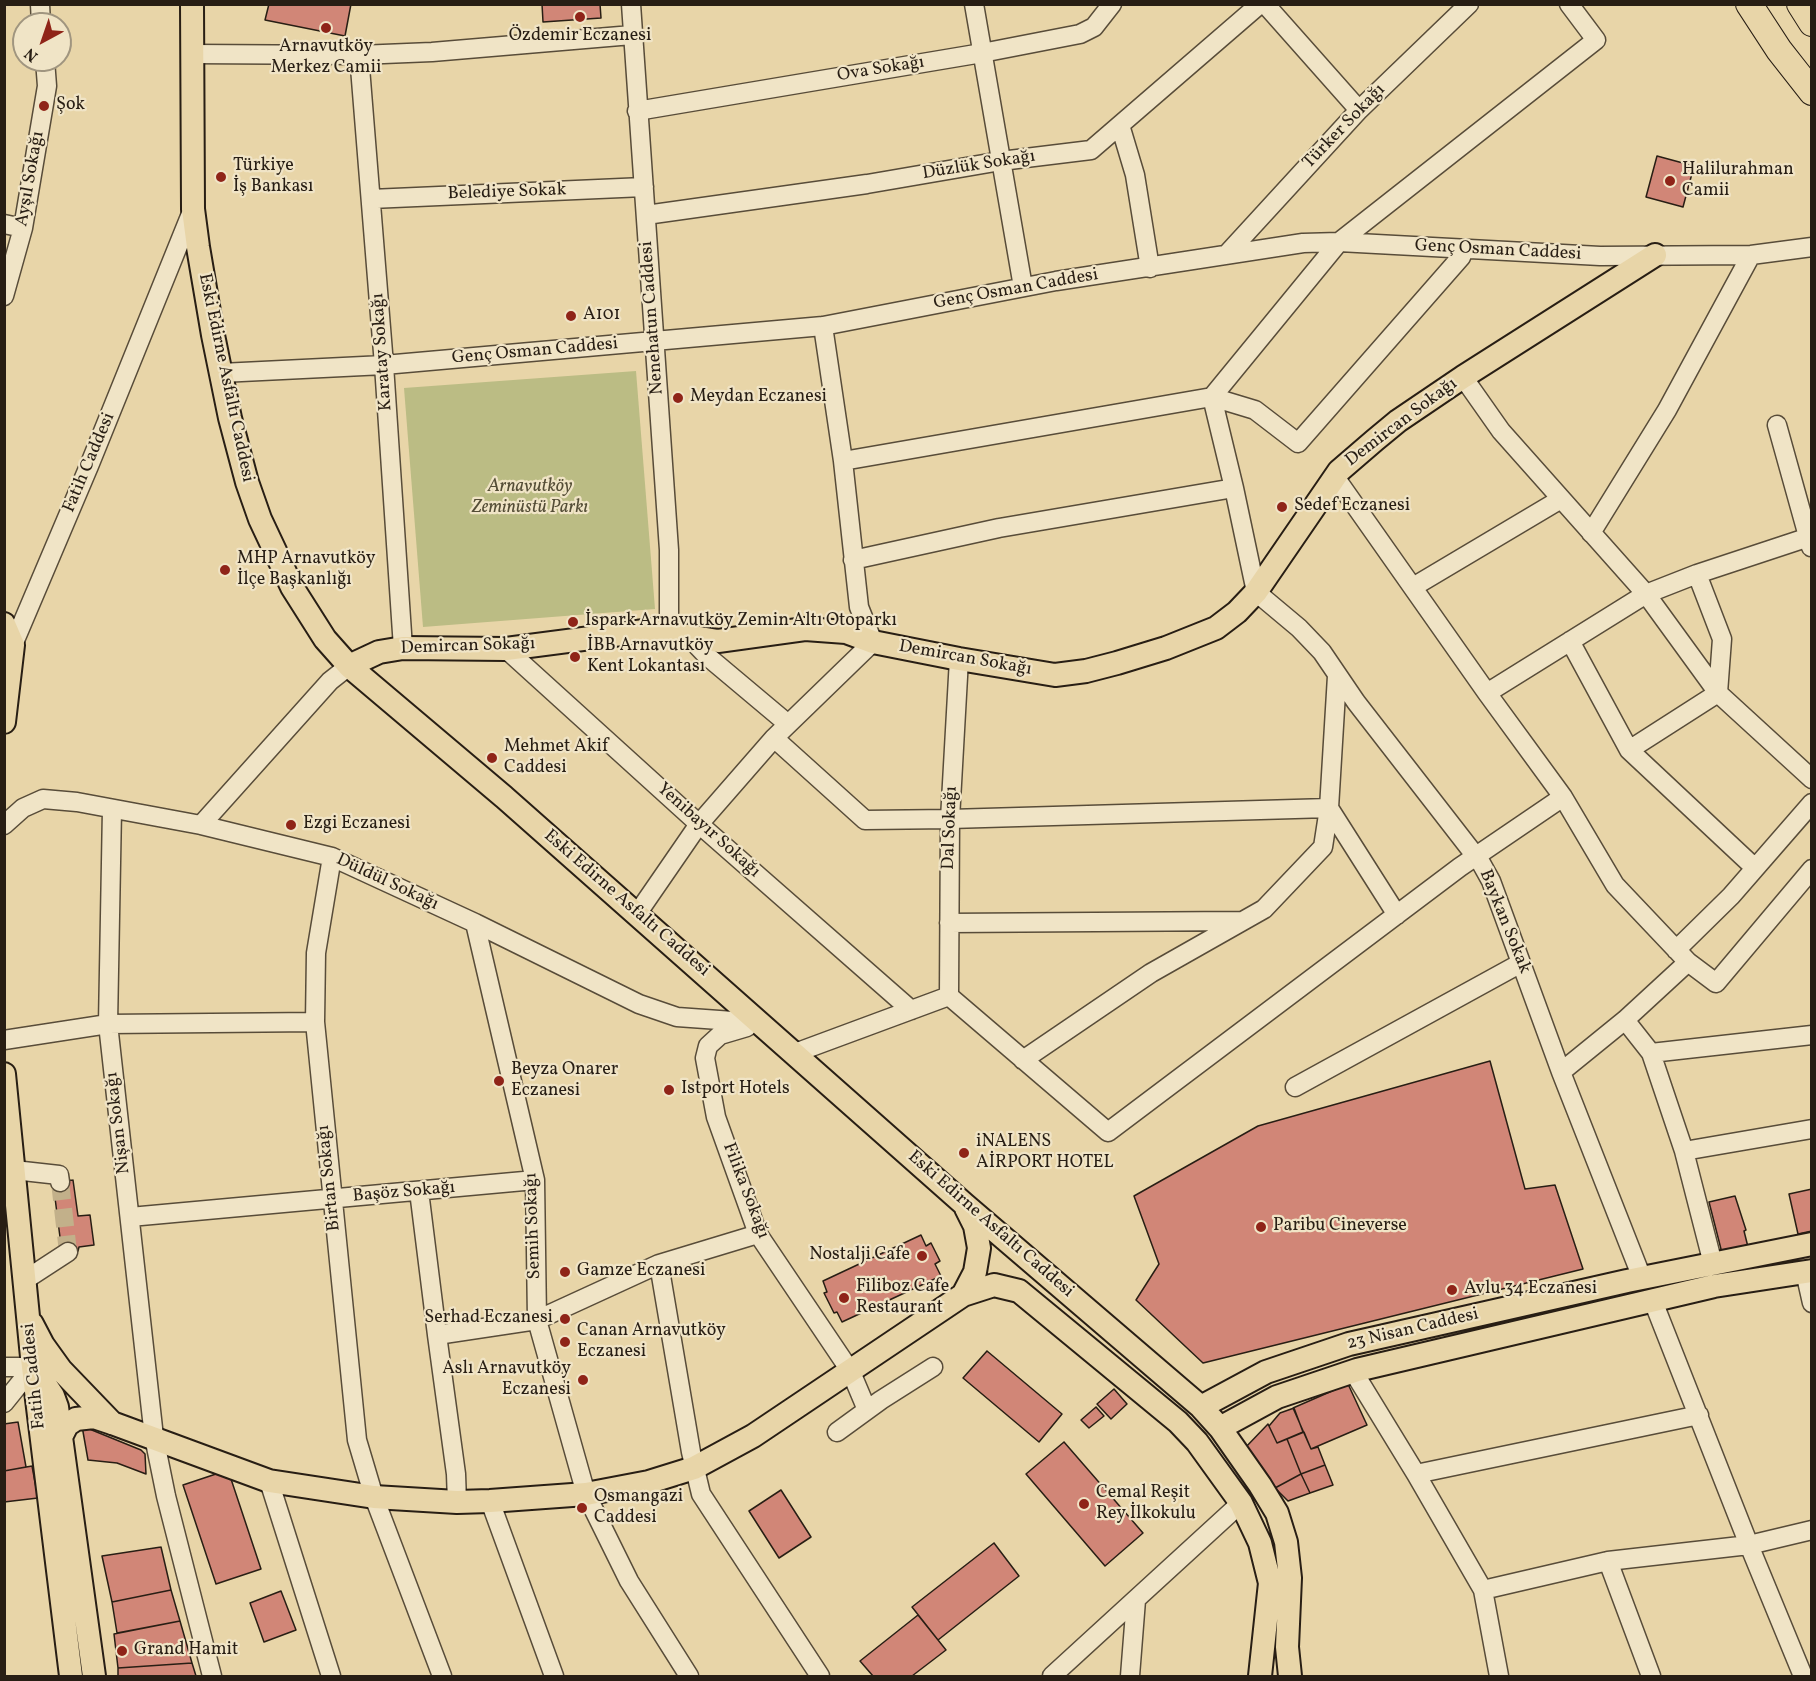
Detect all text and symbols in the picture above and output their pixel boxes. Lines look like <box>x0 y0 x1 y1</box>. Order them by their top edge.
marker: Özdemir Eczanesi <box>573 10 587 24</box>
north arrow <box>12 12 72 72</box>
marker: Arnavutköy Merkez Camii <box>319 21 333 35</box>
place label: Özdemir Eczanesi <box>509 26 651 48</box>
place label: Arnavutköy Merkez Camii <box>271 37 381 80</box>
text: N <box>20 42 43 66</box>
street label: Ova Sokağı <box>836 52 926 88</box>
street label: Türker Sokağı <box>1299 80 1391 174</box>
place label: Şok <box>56 95 85 117</box>
marker: Şok <box>37 99 51 113</box>
street label: Ayşıl Sokağı <box>12 130 50 228</box>
street label: Düzlük Sokağı <box>921 146 1037 186</box>
place label: Türkiye İş Bankası <box>233 156 313 198</box>
place label: Halilurahman Camii <box>1682 160 1794 202</box>
marker: Türkiye İş Bankası <box>214 170 228 184</box>
marker: Halilurahman Camii <box>1663 174 1677 188</box>
street label: Belediye Sokak <box>447 180 567 206</box>
street label: Genç Osman Caddesi <box>1414 236 1582 266</box>
street label: Nenehatun Caddesi <box>637 240 669 396</box>
street label: Genç Osman Caddesi <box>932 265 1100 315</box>
street label: Eski Edirne Asfaltı Caddesi <box>192 272 258 484</box>
street label: Karatay Sokağı <box>368 292 398 412</box>
place label: A101 <box>583 305 620 327</box>
marker: A101 <box>564 309 578 323</box>
street label: Genç Osman Caddesi <box>451 334 619 370</box>
street label: Demircan Sokağı <box>1342 374 1462 472</box>
place label: Meydan Eczanesi <box>690 387 827 409</box>
marker: Meydan Eczanesi <box>671 391 685 405</box>
street label: Fatih Caddesi <box>59 410 121 516</box>
park label: Arnavutköy Zeminüstü Parkı <box>472 477 588 520</box>
place label: Sedef Eczanesi <box>1294 496 1410 518</box>
marker: Sedef Eczanesi <box>1275 500 1289 514</box>
place label: MHP Arnavutköy İlçe Başkanlığı <box>237 549 375 592</box>
marker: MHP Arnavutköy İlçe Başkanlığı <box>218 563 232 577</box>
place label: İspark Arnavutköy Zemin Altı Otoparkı <box>585 611 897 633</box>
marker: İspark Arnavutköy Zemin Altı Otoparkı <box>566 615 580 629</box>
street label: Demircan Sokağı <box>400 634 536 660</box>
place label: İBB Arnavutköy Kent Lokantası <box>587 636 713 678</box>
street label: Demircan Sokağı <box>897 637 1033 681</box>
marker: İBB Arnavutköy Kent Lokantası <box>568 650 582 664</box>
place label: Mehmet Akif Caddesi <box>504 737 608 780</box>
marker: Mehmet Akif Caddesi <box>485 751 499 765</box>
street label: Yenibayır Sokağı <box>652 779 764 883</box>
street label: Dal Sokağı <box>939 786 963 870</box>
place label: Ezgi Eczanesi <box>303 814 410 836</box>
marker: Ezgi Eczanesi <box>284 818 298 832</box>
street label: Eski Edirne Asfaltı Caddesi <box>539 826 713 982</box>
street label: Düldül Sokağı <box>332 850 442 916</box>
street label: Baykan Sokak <box>1473 867 1535 977</box>
place label: Beyza Onarer Eczanesi <box>511 1060 618 1102</box>
street label: Nişan Sokağı <box>102 1071 136 1175</box>
marker: Beyza Onarer Eczanesi <box>492 1074 506 1088</box>
place label: Istport Hotels <box>681 1079 790 1101</box>
marker: Istport Hotels <box>662 1083 676 1097</box>
street label: Birtan Sokağı <box>314 1124 346 1232</box>
place label: iNALENS AİRPORT HOTEL <box>976 1132 1114 1174</box>
street label: Filika Sokağı <box>717 1140 773 1242</box>
marker: iNALENS AİRPORT HOTEL <box>957 1146 971 1160</box>
street label: Eski Edirne Asfaltı Caddesi <box>903 1147 1077 1303</box>
street label: Semih Sokağı <box>521 1172 547 1280</box>
street label: Başöz Sokağı <box>352 1178 456 1208</box>
place label: Paribu Cineverse <box>1273 1216 1407 1238</box>
marker: Paribu Cineverse <box>1254 1220 1268 1234</box>
place label: Nostalji Cafe <box>809 1245 910 1267</box>
marker: Nostalji Cafe <box>915 1249 929 1263</box>
place label: Gamze Eczanesi <box>577 1261 705 1283</box>
marker: Gamze Eczanesi <box>558 1265 572 1279</box>
place label: Filiboz Cafe Restaurant <box>856 1277 949 1320</box>
place label: Avlu 34 Eczanesi <box>1464 1279 1597 1301</box>
marker: Avlu 34 Eczanesi <box>1445 1283 1459 1297</box>
marker: Filiboz Cafe Restaurant <box>837 1291 851 1305</box>
street label: 23 Nisan Caddesi <box>1345 1304 1481 1356</box>
place label: Serhad Eczanesi <box>424 1308 553 1330</box>
marker: Serhad Eczanesi <box>558 1312 572 1326</box>
place label: Canan Arnavutköy Eczanesi <box>577 1321 726 1364</box>
street label: Fatih Caddesi <box>19 1322 51 1430</box>
marker: Canan Arnavutköy Eczanesi <box>558 1335 572 1349</box>
place label: Aslı Arnavutköy Eczanesi <box>442 1359 571 1402</box>
marker: Aslı Arnavutköy Eczanesi <box>576 1373 590 1387</box>
place label: Cemal Reşit Rey İlkokulu <box>1096 1483 1196 1526</box>
place label: Osmangazi Caddesi <box>594 1487 683 1530</box>
marker: Cemal Reşit Rey İlkokulu <box>1077 1497 1091 1511</box>
marker: Osmangazi Caddesi <box>575 1501 589 1515</box>
place label: Grand Hamit <box>134 1640 238 1662</box>
marker: Grand Hamit <box>115 1644 129 1658</box>

